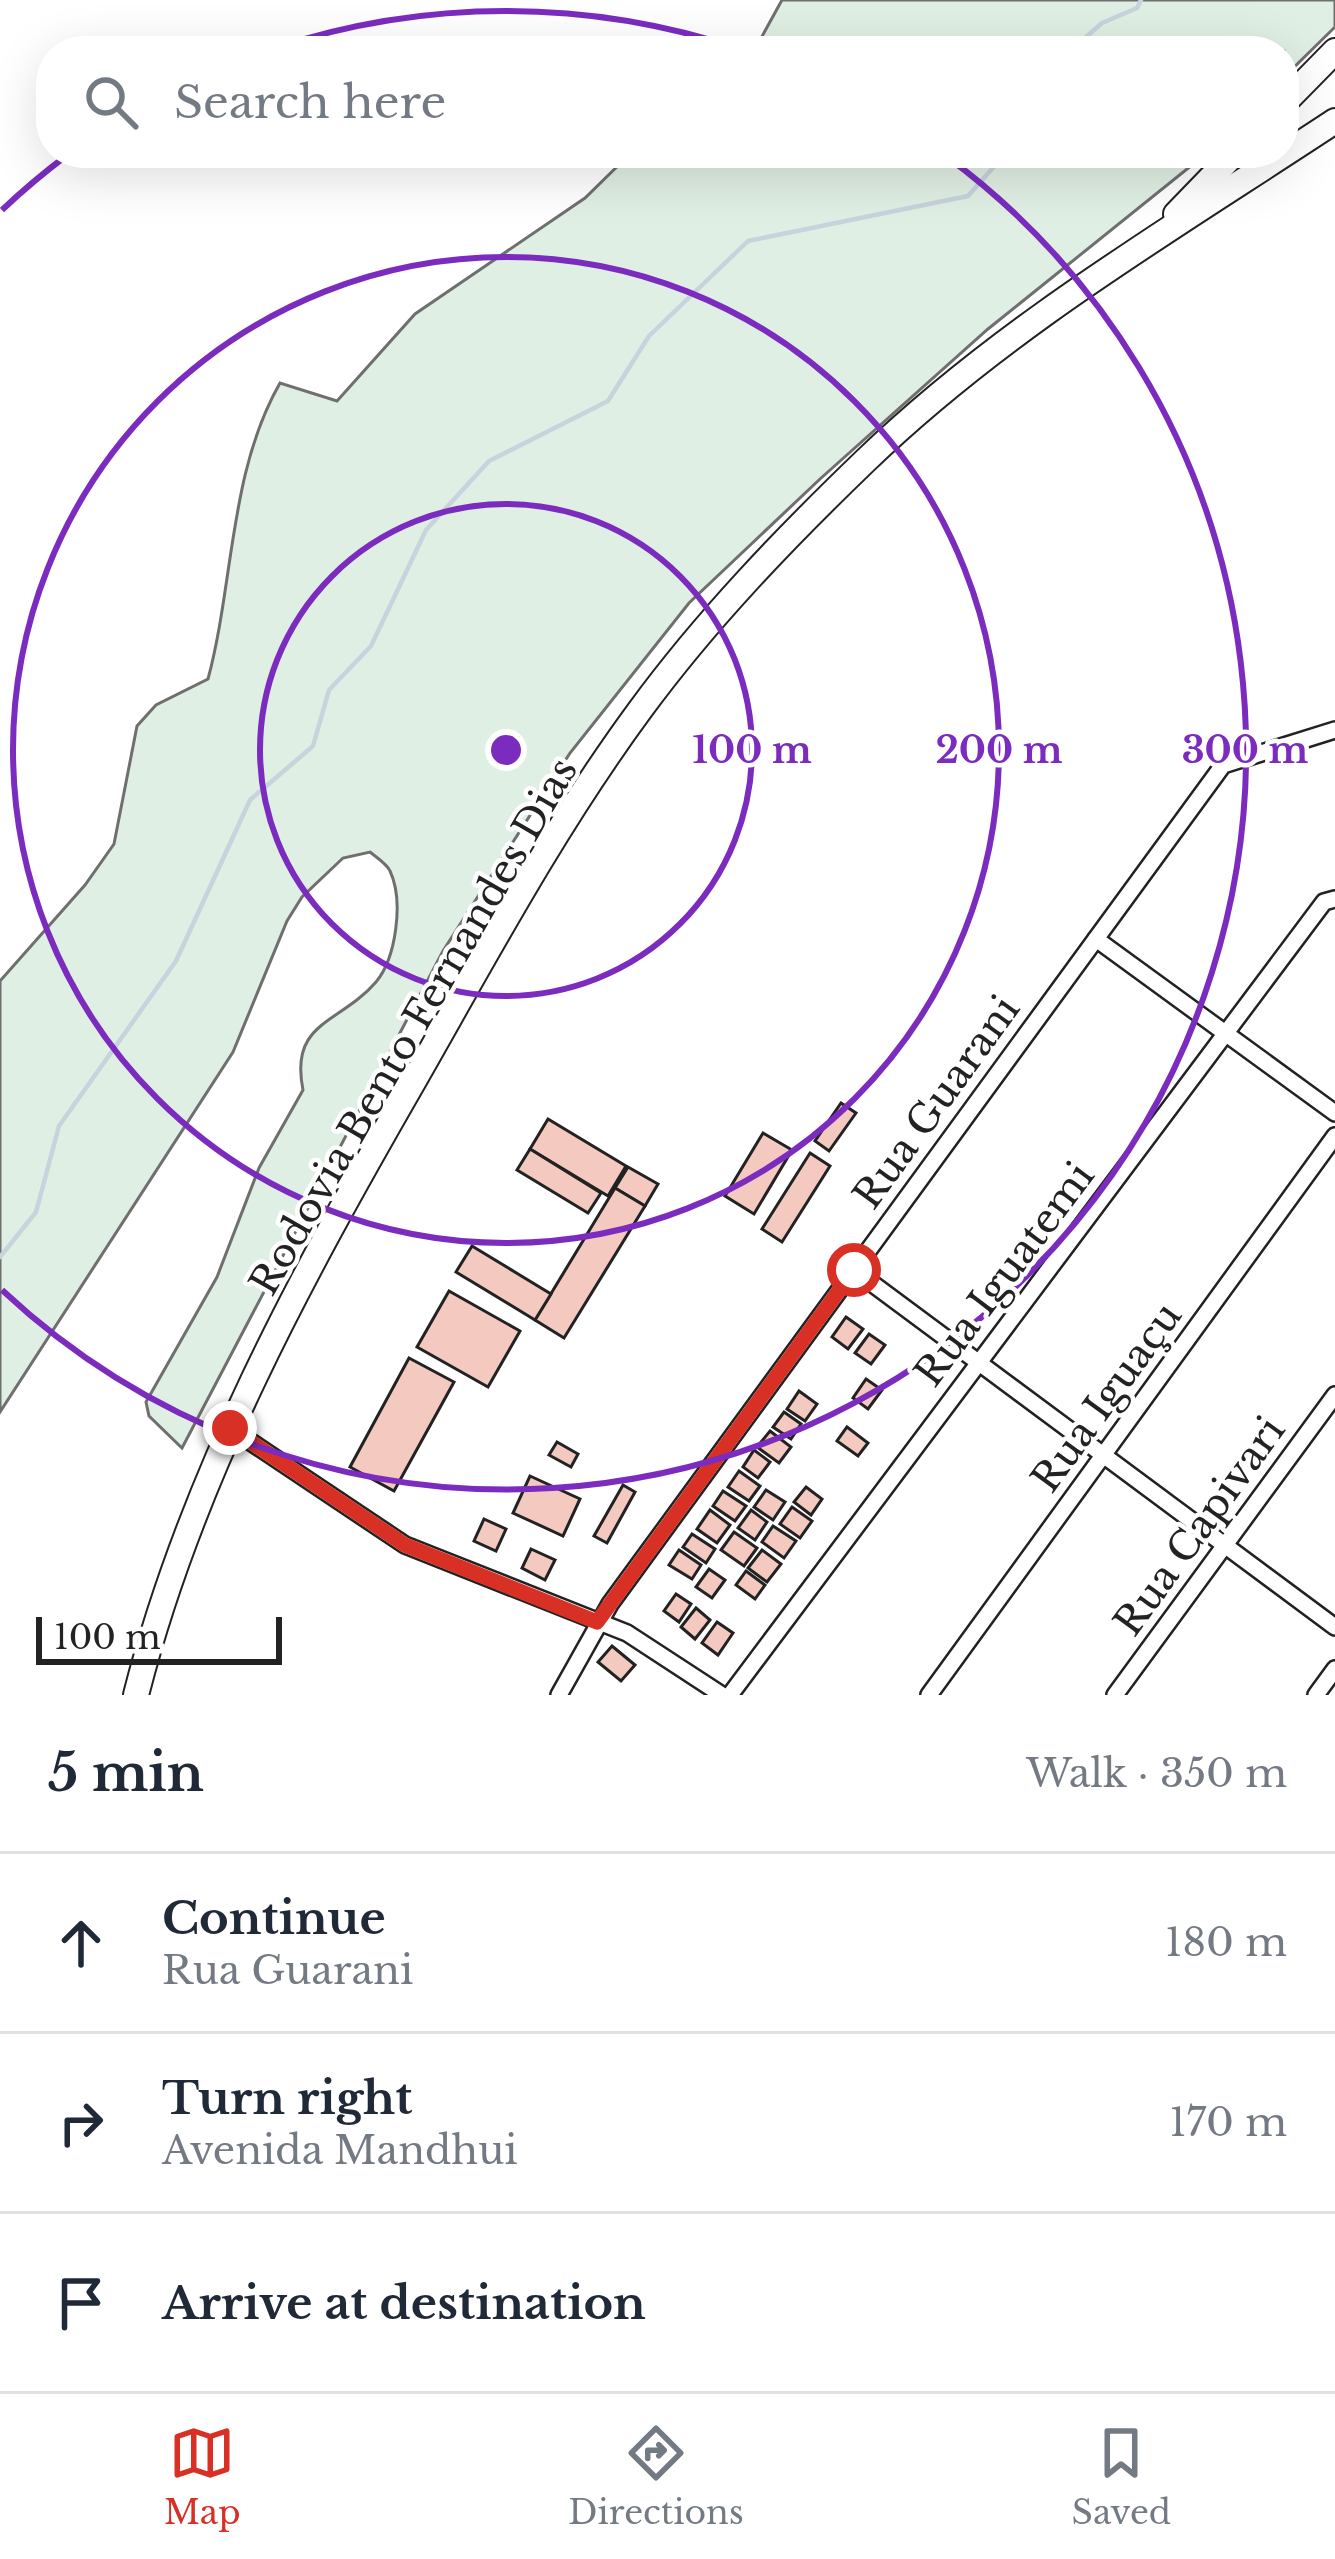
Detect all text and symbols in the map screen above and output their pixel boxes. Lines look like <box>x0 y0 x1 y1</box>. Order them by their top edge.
search box <box>36 36 1299 168</box>
icon: search <box>78 69 144 135</box>
text: Search here <box>174 74 446 130</box>
text: 100 m <box>692 728 812 773</box>
text: 200 m <box>935 728 1063 773</box>
text: 300 m <box>1182 728 1309 773</box>
centre of rings <box>485 729 527 771</box>
street label: Rodovia Bento Fernandes Dias <box>239 749 588 1304</box>
street label: Rua Guarani <box>843 986 1030 1218</box>
street label: Rua Iguatemi <box>904 1153 1105 1396</box>
route start <box>827 1243 881 1297</box>
street label: Rua Iguaçu <box>1021 1293 1192 1502</box>
route end <box>203 1401 257 1455</box>
street label: Rua Capivari <box>1104 1407 1295 1645</box>
scale bar <box>36 1611 282 1664</box>
text: 100 m <box>54 1617 161 1658</box>
text: 5 min <box>48 1742 204 1805</box>
text: Walk · 350 m <box>1026 1749 1287 1798</box>
text: Continue <box>162 1890 386 1946</box>
icon: ahead <box>48 1910 114 1976</box>
text: 180 m <box>1165 1918 1287 1967</box>
text: Rua Guarani <box>162 1946 413 1995</box>
text: Turn right <box>162 2070 412 2126</box>
icon: right <box>48 2090 114 2156</box>
text: 170 m <box>1169 2098 1287 2147</box>
text: Avenida Mandhui <box>162 2126 518 2175</box>
icon: arrive <box>48 2270 114 2336</box>
text: Arrive at destination <box>162 2275 646 2331</box>
tab: Map <box>164 2420 241 2533</box>
tab: Directions <box>568 2420 744 2533</box>
tab: Saved <box>1072 2420 1171 2533</box>

